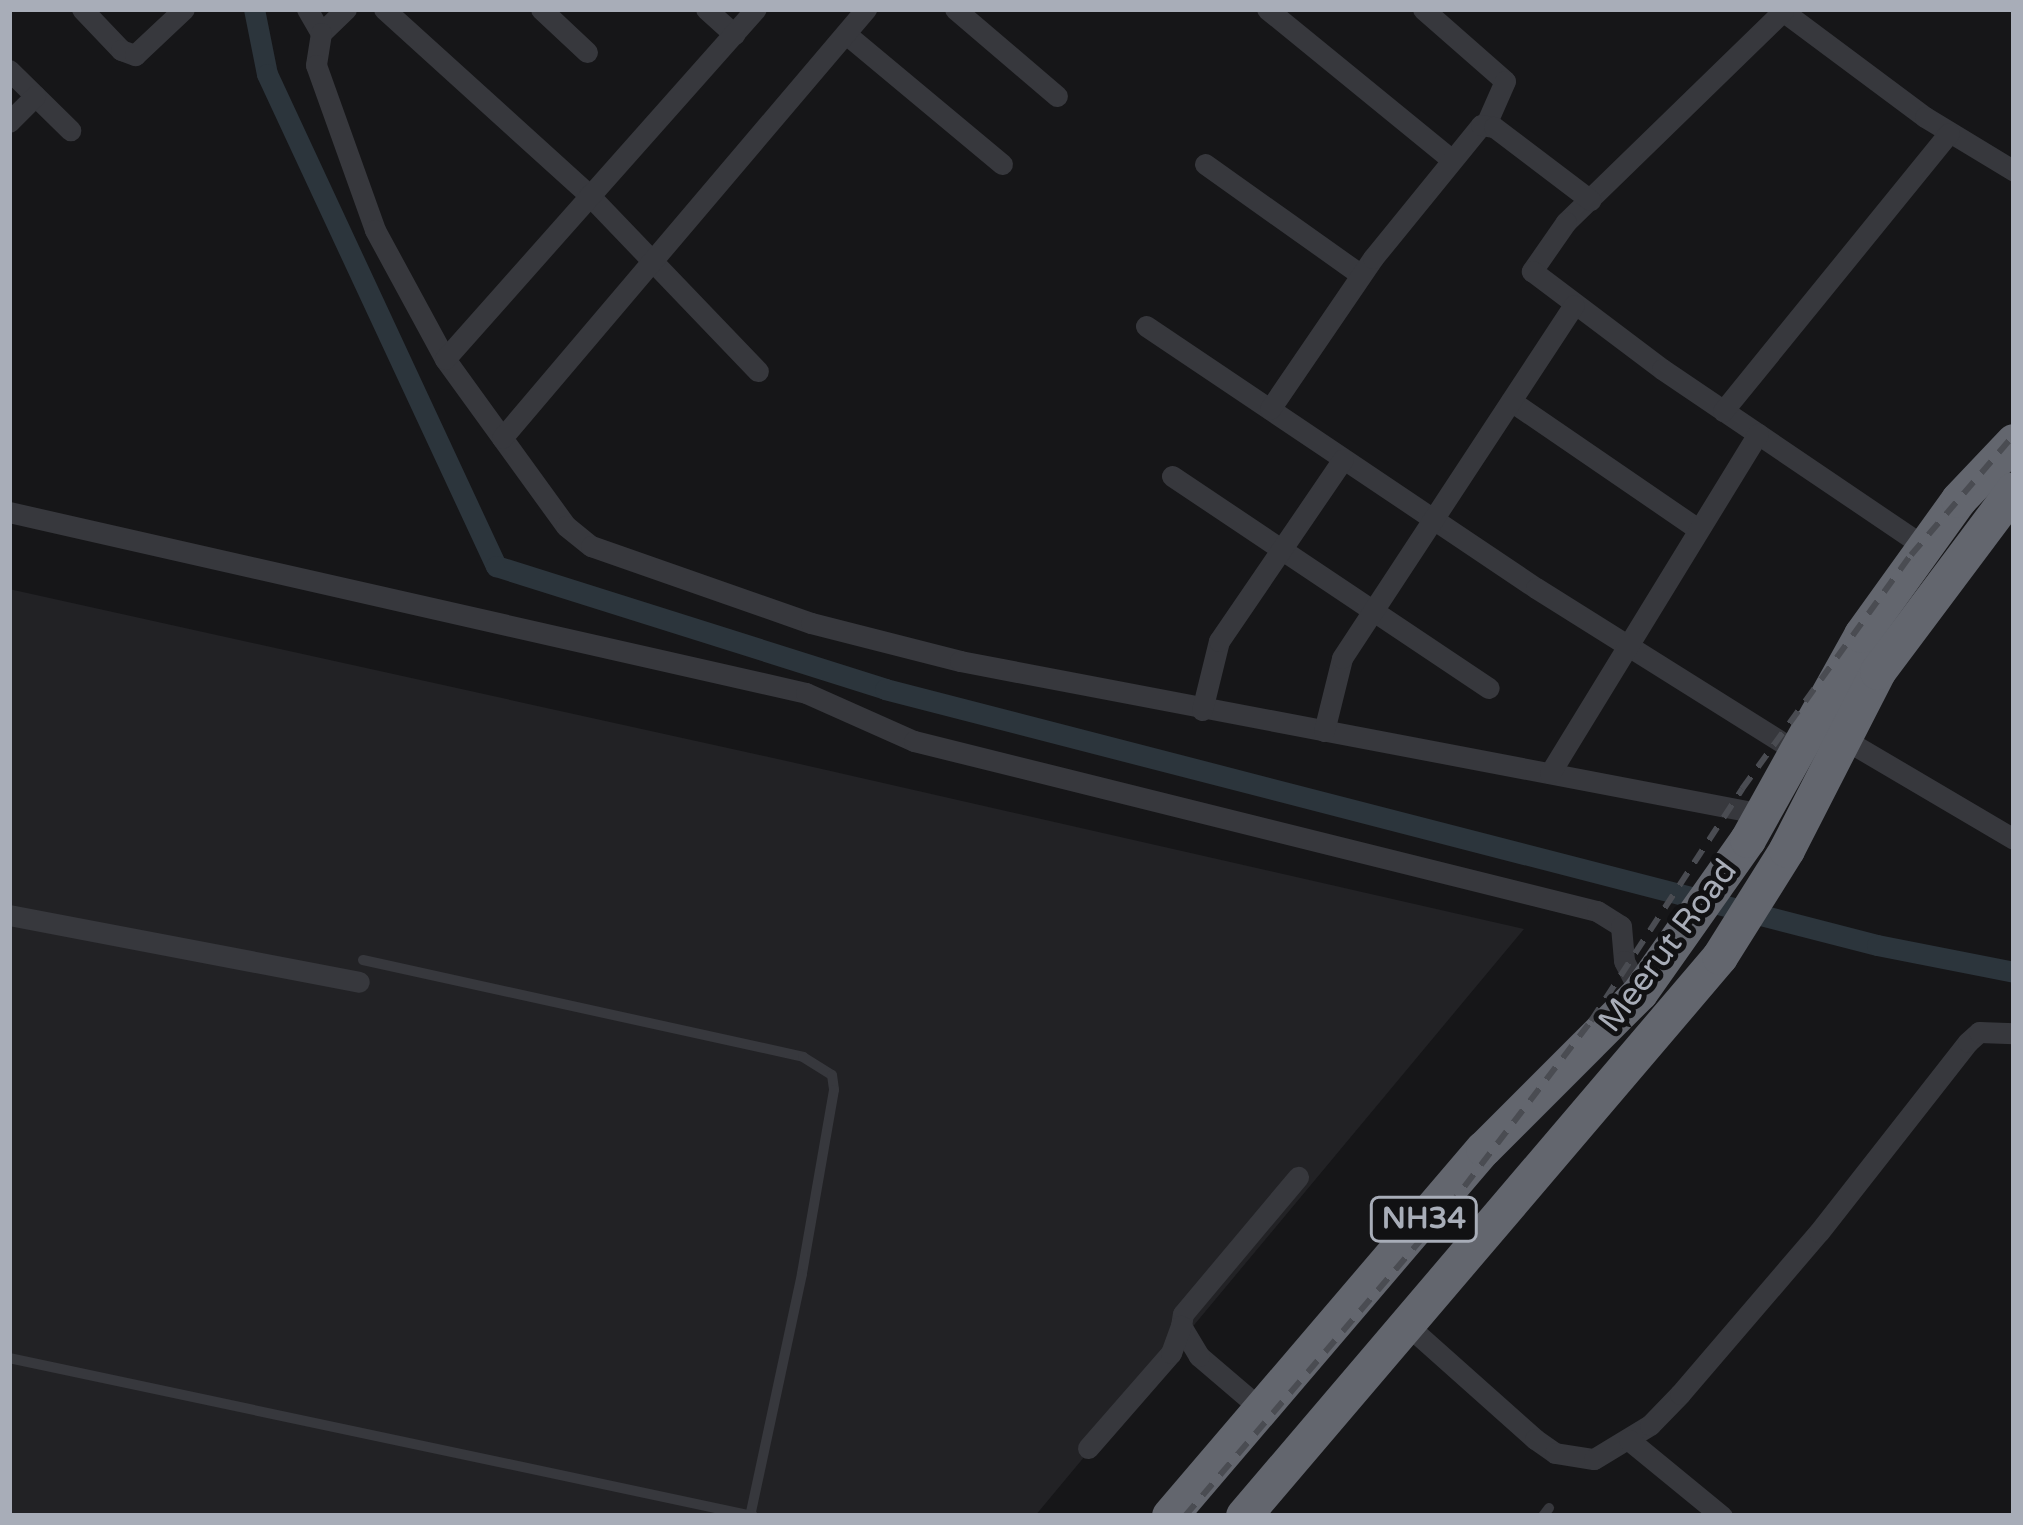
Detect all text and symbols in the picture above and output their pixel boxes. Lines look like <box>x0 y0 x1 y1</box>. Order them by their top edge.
street label: Meerut Road <box>1590 852 1746 1040</box>
road number: NH34 <box>1367 1195 1481 1243</box>

